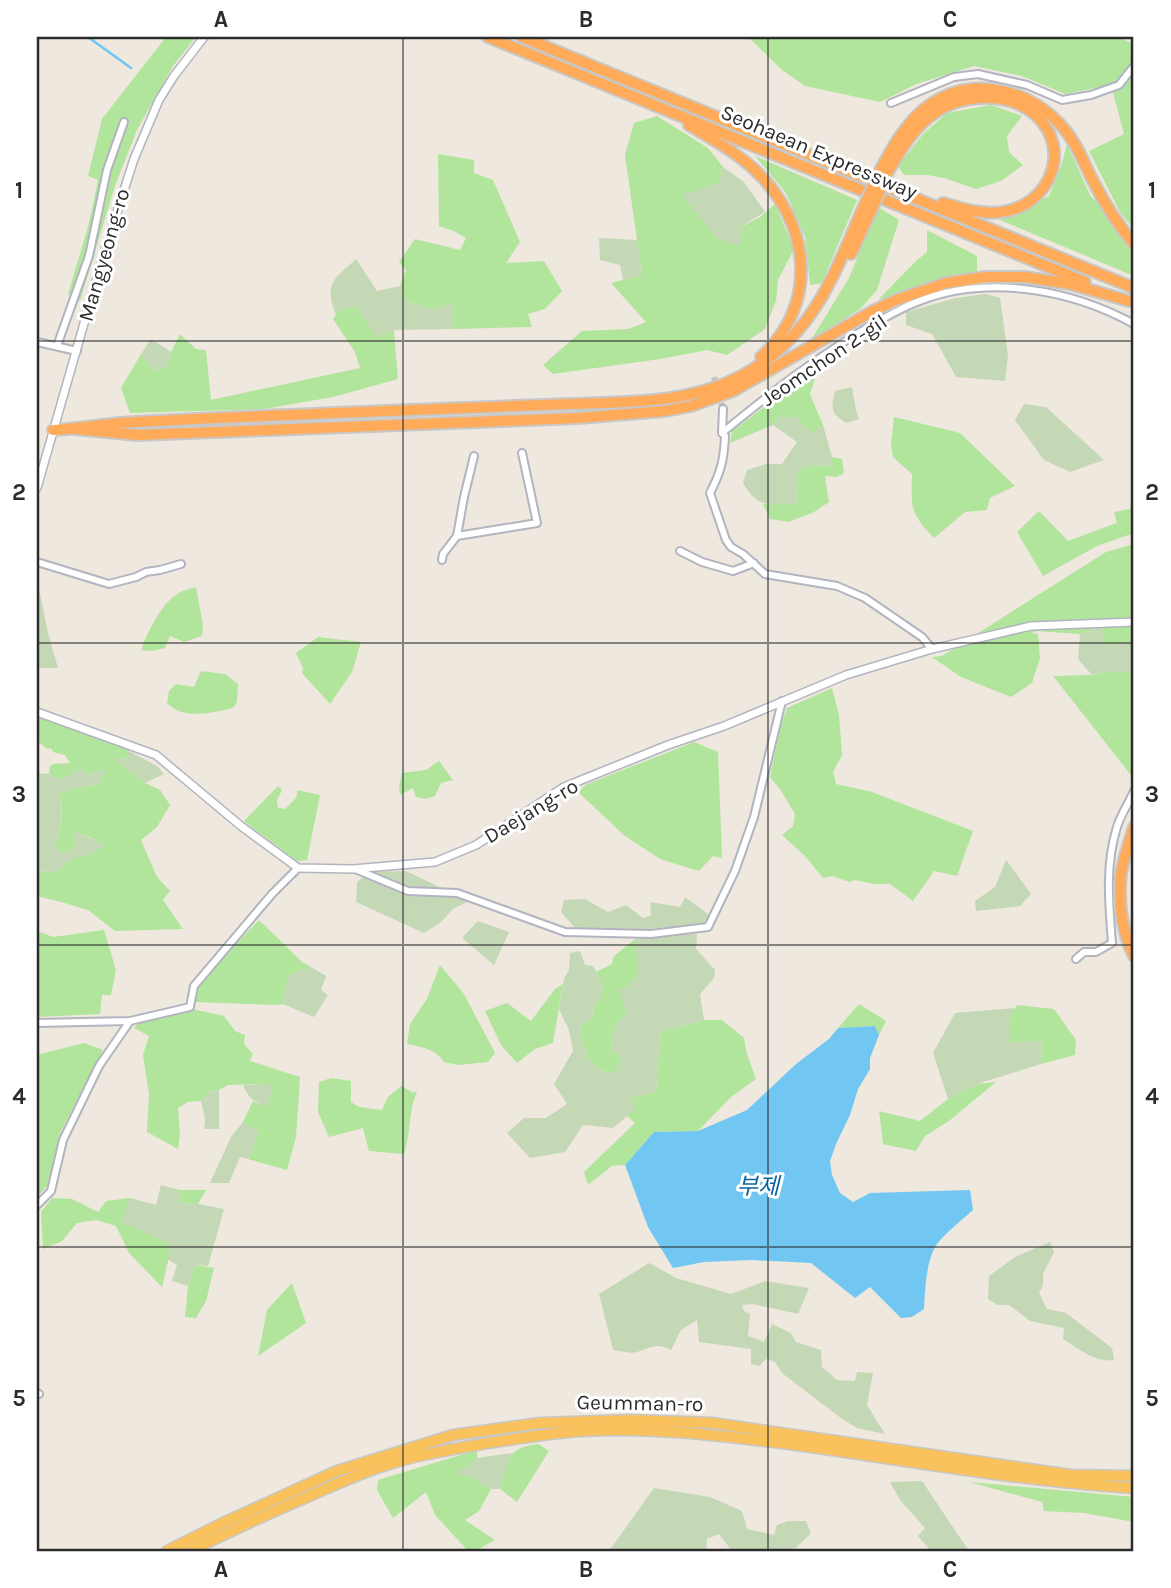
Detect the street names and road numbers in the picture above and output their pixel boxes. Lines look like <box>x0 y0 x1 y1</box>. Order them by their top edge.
street label: Seohaean Expressway <box>717 100 921 204</box>
street label: Mangyeong-ro <box>74 186 134 324</box>
street label: Jeomchon 2-gil <box>757 309 891 411</box>
street label: Daejang-ro <box>480 774 582 848</box>
street label: Geumman-ro <box>576 1390 704 1416</box>

